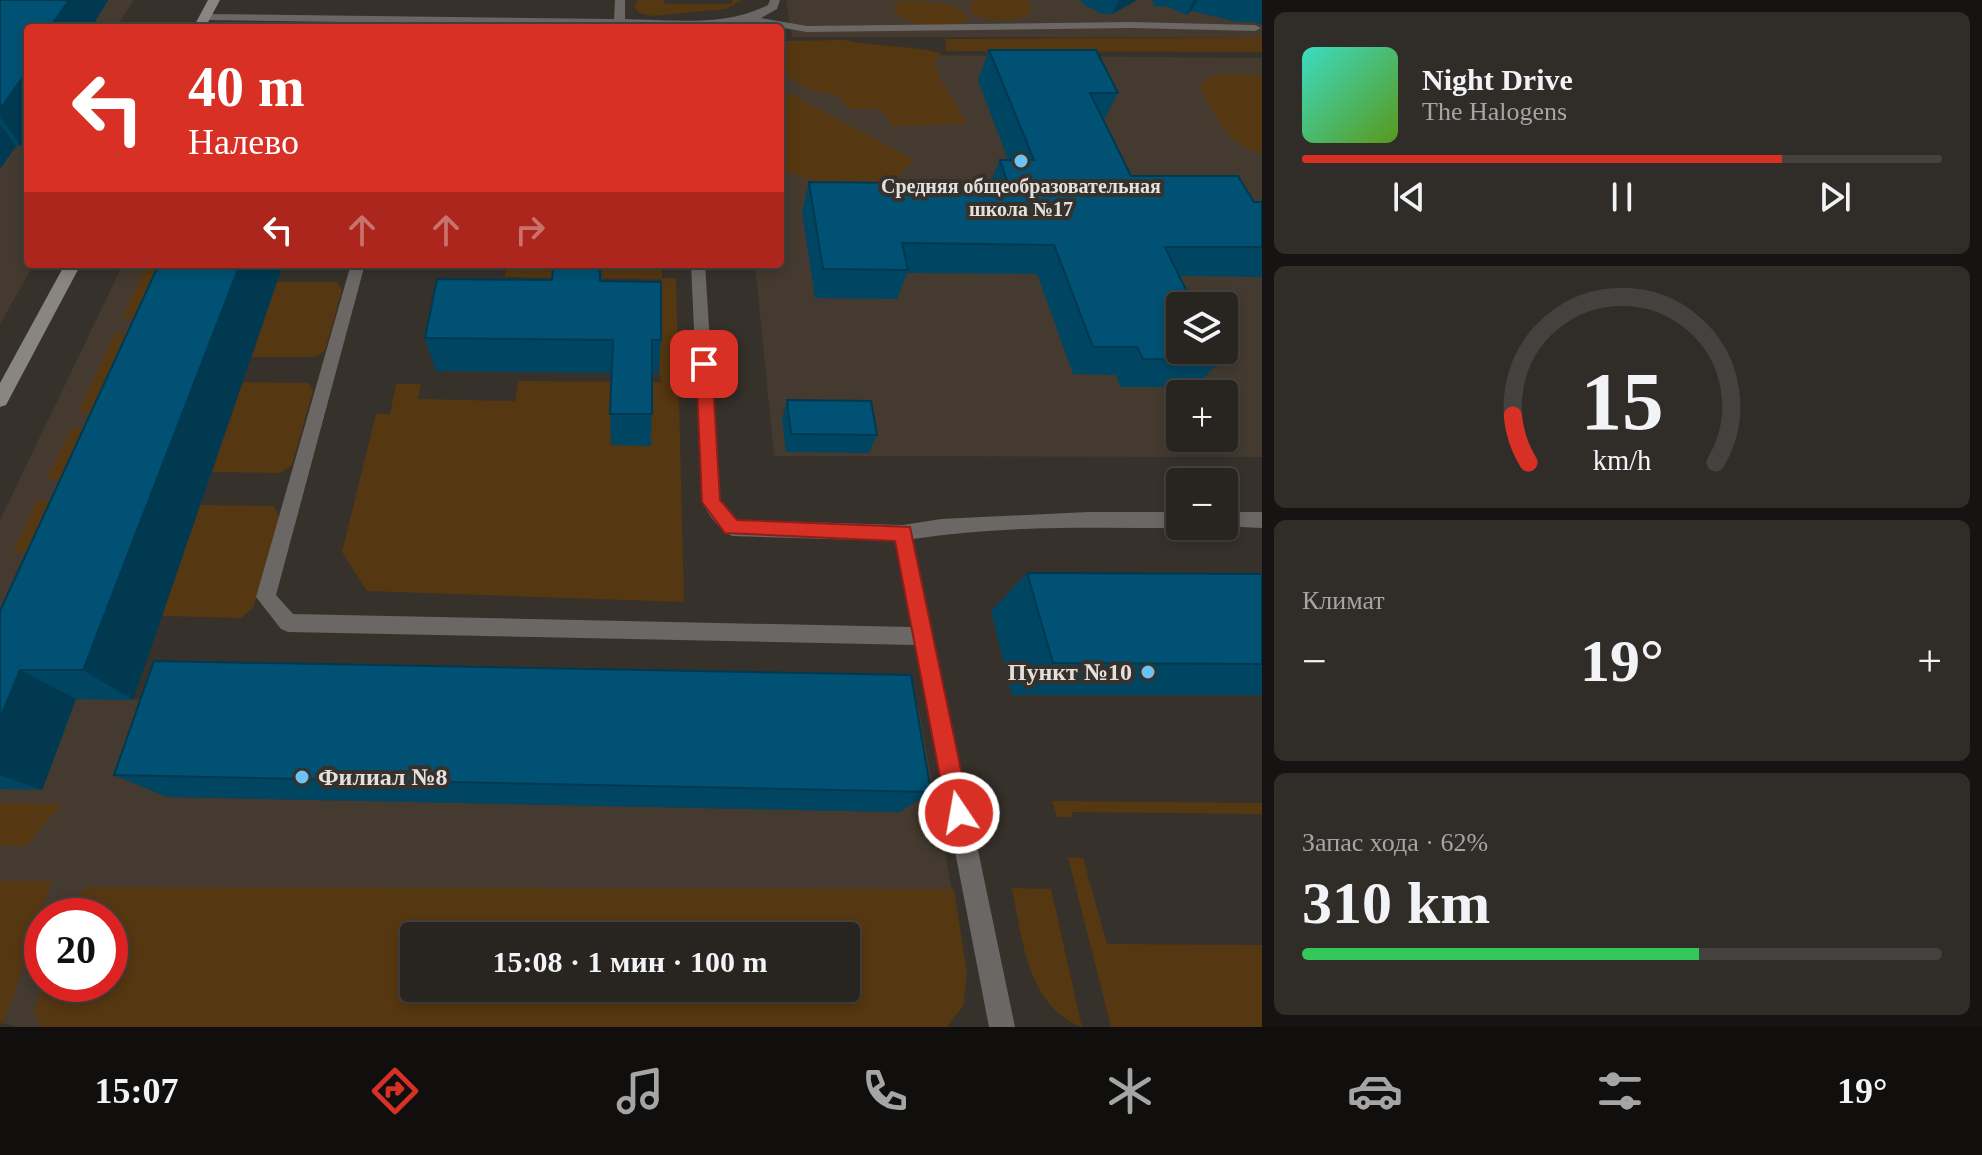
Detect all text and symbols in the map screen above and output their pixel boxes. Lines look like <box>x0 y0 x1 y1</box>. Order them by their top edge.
icon: left <box>56 56 160 160</box>
text: 40 m <box>188 56 305 118</box>
text: Night Drive <box>1422 63 1573 96</box>
text: The Halogens <box>1422 97 1567 126</box>
text: Налево <box>188 122 299 162</box>
marker: Средняя общеобразовательная школа №17 <box>1012 152 1030 170</box>
place label: Средняя общеобразовательная школа №17 <box>881 175 1161 220</box>
icon: previous <box>1387 175 1431 219</box>
icon: pause <box>1600 175 1644 219</box>
icon: next <box>1813 175 1857 219</box>
icon: left <box>256 208 300 252</box>
icon: ahead <box>340 208 384 252</box>
icon: ahead <box>424 208 468 252</box>
icon: right <box>508 208 552 252</box>
map controls <box>1166 292 1238 540</box>
button: layers <box>1166 292 1238 364</box>
pin <box>670 330 738 398</box>
icon: arrive <box>682 342 726 386</box>
text: 15 <box>1580 354 1664 446</box>
button: + <box>1166 380 1238 452</box>
text: km/h <box>1593 445 1651 476</box>
button: − <box>1166 468 1238 540</box>
text: Климат <box>1302 586 1385 615</box>
text: 19° <box>1580 628 1664 694</box>
text: − <box>1302 637 1327 686</box>
text: + <box>1917 637 1942 686</box>
place label: Пункт №10 <box>1008 659 1132 685</box>
marker: Пункт №10 <box>1139 663 1157 681</box>
place label: Филиал №8 <box>318 764 448 790</box>
marker: Филиал №8 <box>293 768 311 786</box>
position arrow <box>917 771 1001 855</box>
text: Запас хода · 62% <box>1302 828 1488 857</box>
text: 310 km <box>1302 870 1490 936</box>
speed limit sign: 20 <box>24 898 128 1002</box>
text: 15:08 · 1 мин · 100 m <box>493 945 768 978</box>
icon: directions <box>367 1063 423 1119</box>
icon: music <box>612 1063 668 1119</box>
icon: phone <box>857 1063 913 1119</box>
icon: climate <box>1102 1063 1158 1119</box>
icon: car <box>1347 1063 1403 1119</box>
icon: filters <box>1592 1063 1648 1119</box>
text: 15:07 <box>94 1071 178 1111</box>
text: 19° <box>1837 1071 1887 1111</box>

